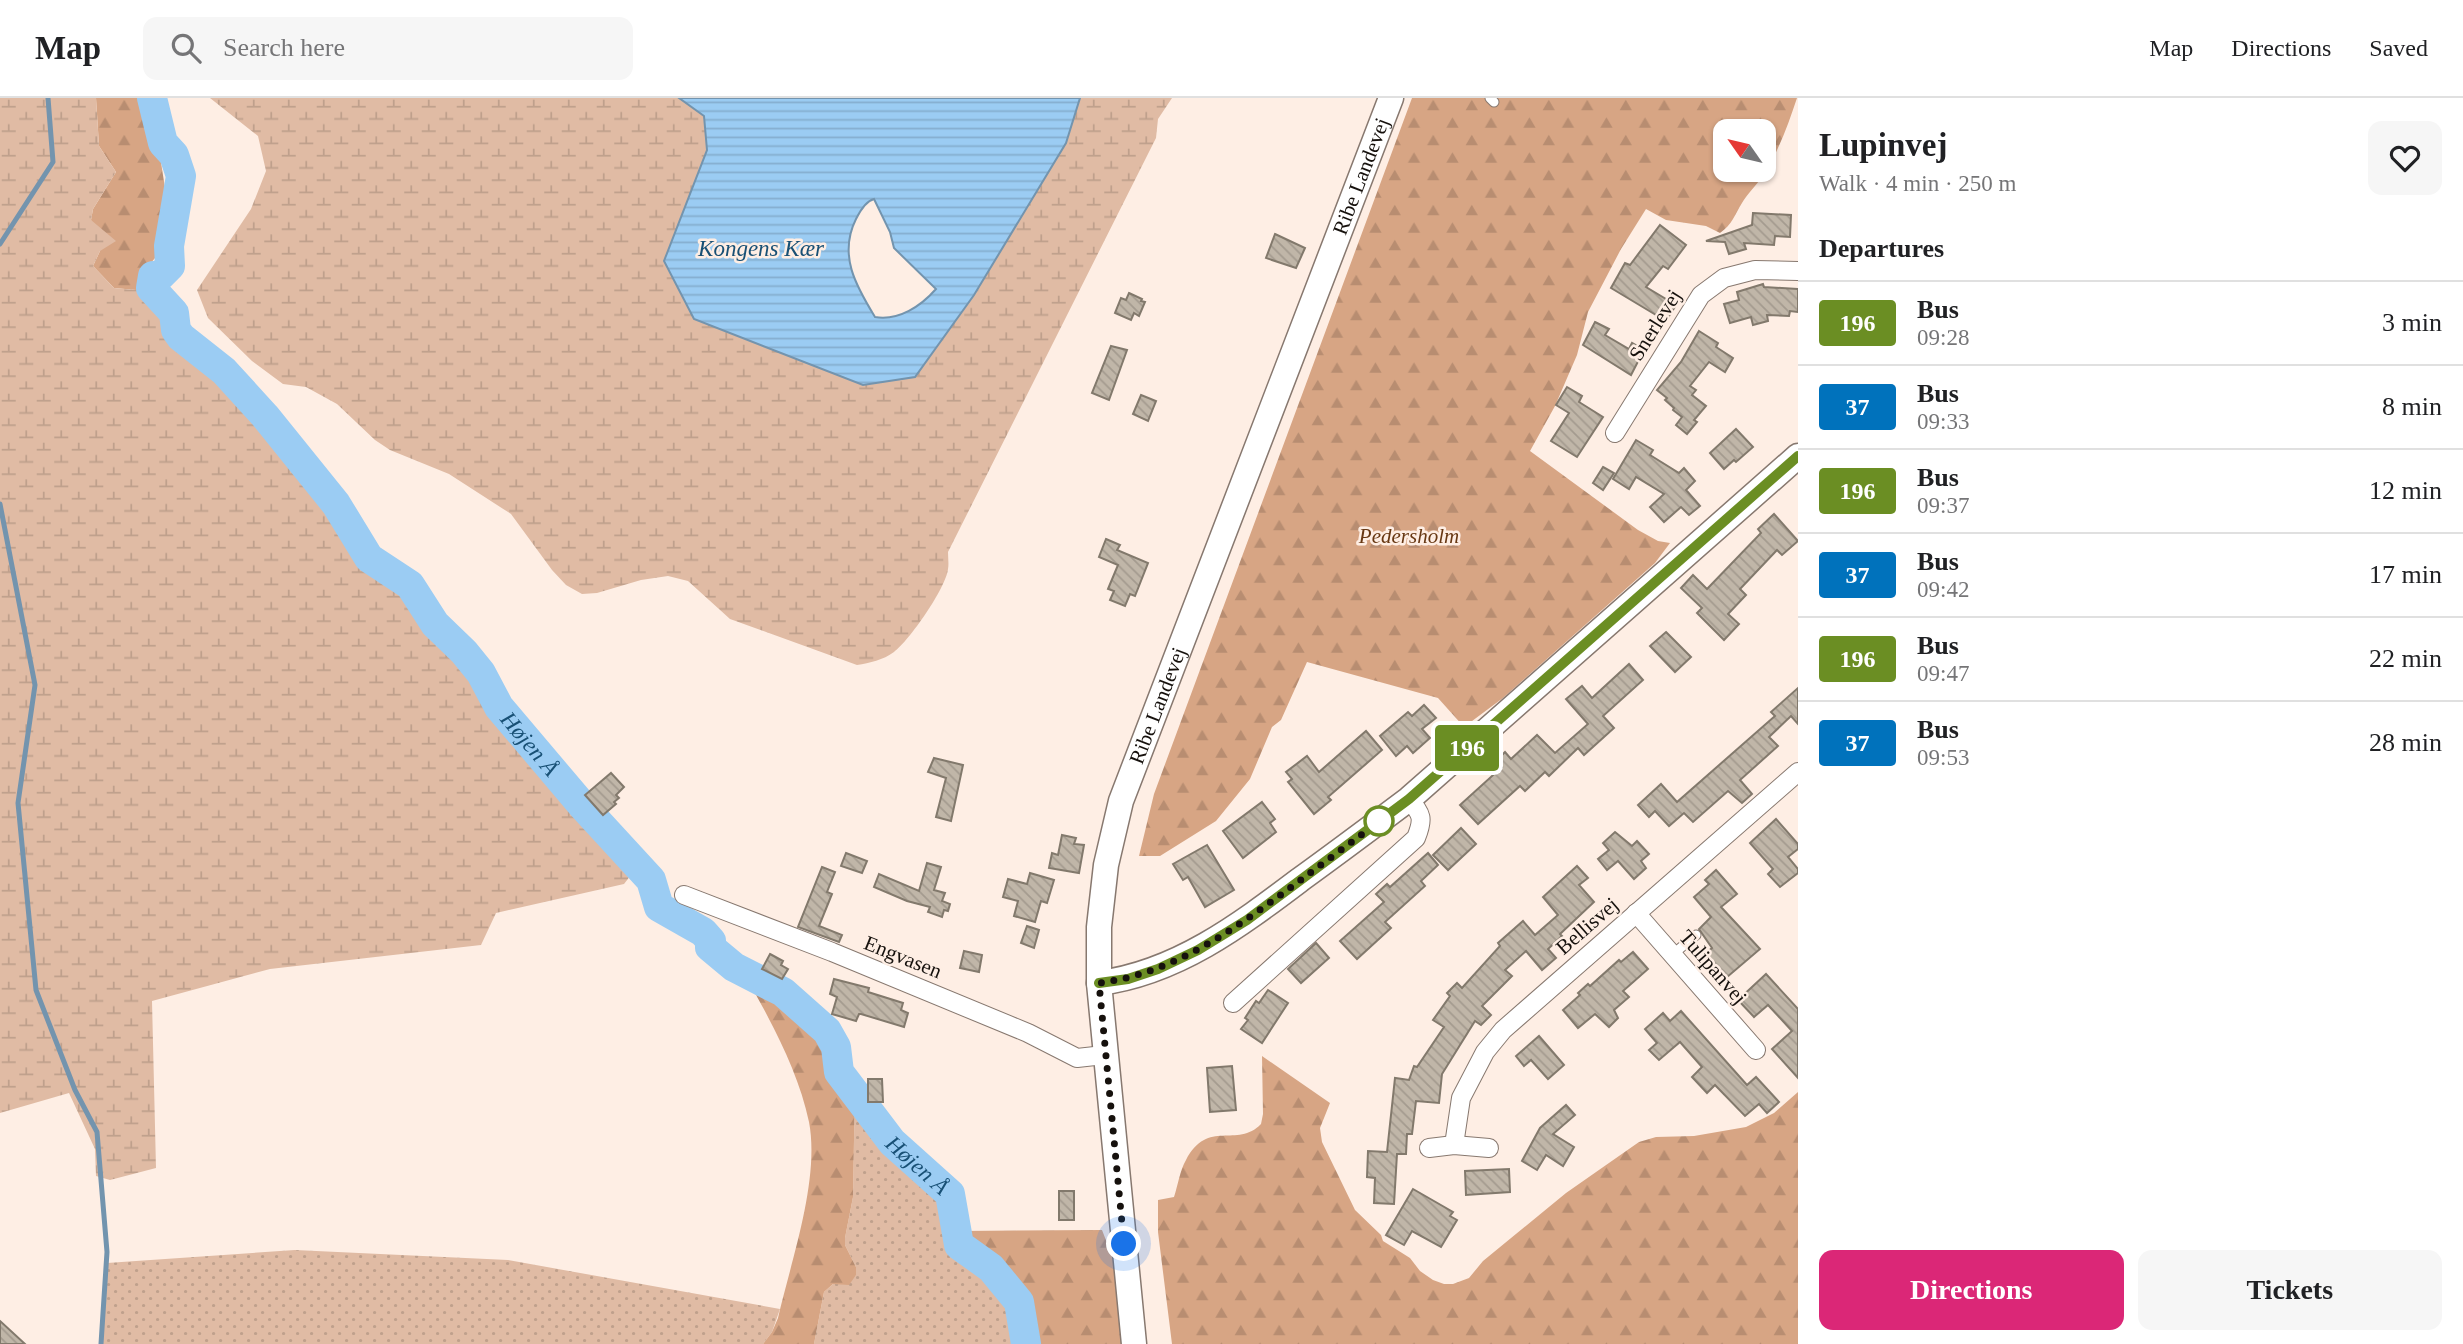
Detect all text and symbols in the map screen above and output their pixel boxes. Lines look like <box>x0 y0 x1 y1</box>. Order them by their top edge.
search box <box>143 17 633 80</box>
icon: search <box>167 29 205 67</box>
text: Map <box>35 30 101 66</box>
text: Search here <box>223 33 345 62</box>
text: Map <box>2149 35 2193 61</box>
text: Directions <box>2231 35 2331 61</box>
text: Saved <box>2369 35 2428 61</box>
street label: Ribe Landevej <box>1328 115 1394 238</box>
north arrow <box>1713 119 1776 182</box>
map controls <box>1713 119 1776 182</box>
button: heart <box>2368 121 2442 195</box>
text: Lupinvej <box>1819 127 1947 163</box>
text: Walk · 4 min · 250 m <box>1819 171 2016 196</box>
text: Departures <box>1819 234 1944 263</box>
water label: Kongens Kær <box>697 236 825 261</box>
street label: Snerlevej <box>1624 285 1686 365</box>
text: Bus <box>1917 295 1959 324</box>
text: 3 min <box>2382 308 2442 337</box>
text: 196 <box>1840 310 1876 336</box>
text: 09:28 <box>1917 325 1969 350</box>
text: Bus <box>1917 379 1959 408</box>
text: 8 min <box>2382 392 2442 421</box>
text: 37 <box>1846 394 1870 420</box>
text: 09:33 <box>1917 409 1969 434</box>
text: Bus <box>1917 463 1959 492</box>
text: 12 min <box>2369 476 2442 505</box>
text: 196 <box>1840 478 1876 504</box>
text: 09:37 <box>1917 493 1969 518</box>
park label: Pedersholm <box>1358 524 1459 548</box>
text: Bus <box>1917 547 1959 576</box>
text: 17 min <box>2369 560 2442 589</box>
text: 37 <box>1846 562 1870 588</box>
text: 09:42 <box>1917 577 1969 602</box>
text: Bus <box>1917 631 1959 660</box>
street label: Ribe Landevej <box>1124 644 1191 767</box>
text: 22 min <box>2369 644 2442 673</box>
text: 196 <box>1840 646 1876 672</box>
text: 09:47 <box>1917 661 1969 686</box>
water label: Højen Å <box>495 706 565 781</box>
text: Bus <box>1917 715 1959 744</box>
line badge: 196 <box>1427 725 1507 771</box>
text: 28 min <box>2369 728 2442 757</box>
text: 37 <box>1846 730 1870 756</box>
text: 196 <box>1449 735 1485 761</box>
text: 09:53 <box>1917 745 1969 770</box>
unlabelled marker <box>1364 806 1394 836</box>
street label: Bellisvej <box>1551 892 1623 960</box>
street label: Tulipanvej <box>1674 925 1752 1009</box>
street label: Engvasen <box>861 931 946 984</box>
water label: Højen Å <box>880 1130 955 1200</box>
your location <box>1106 1226 1141 1261</box>
button: Directions <box>1819 1250 2124 1330</box>
button: Tickets <box>2138 1250 2442 1330</box>

